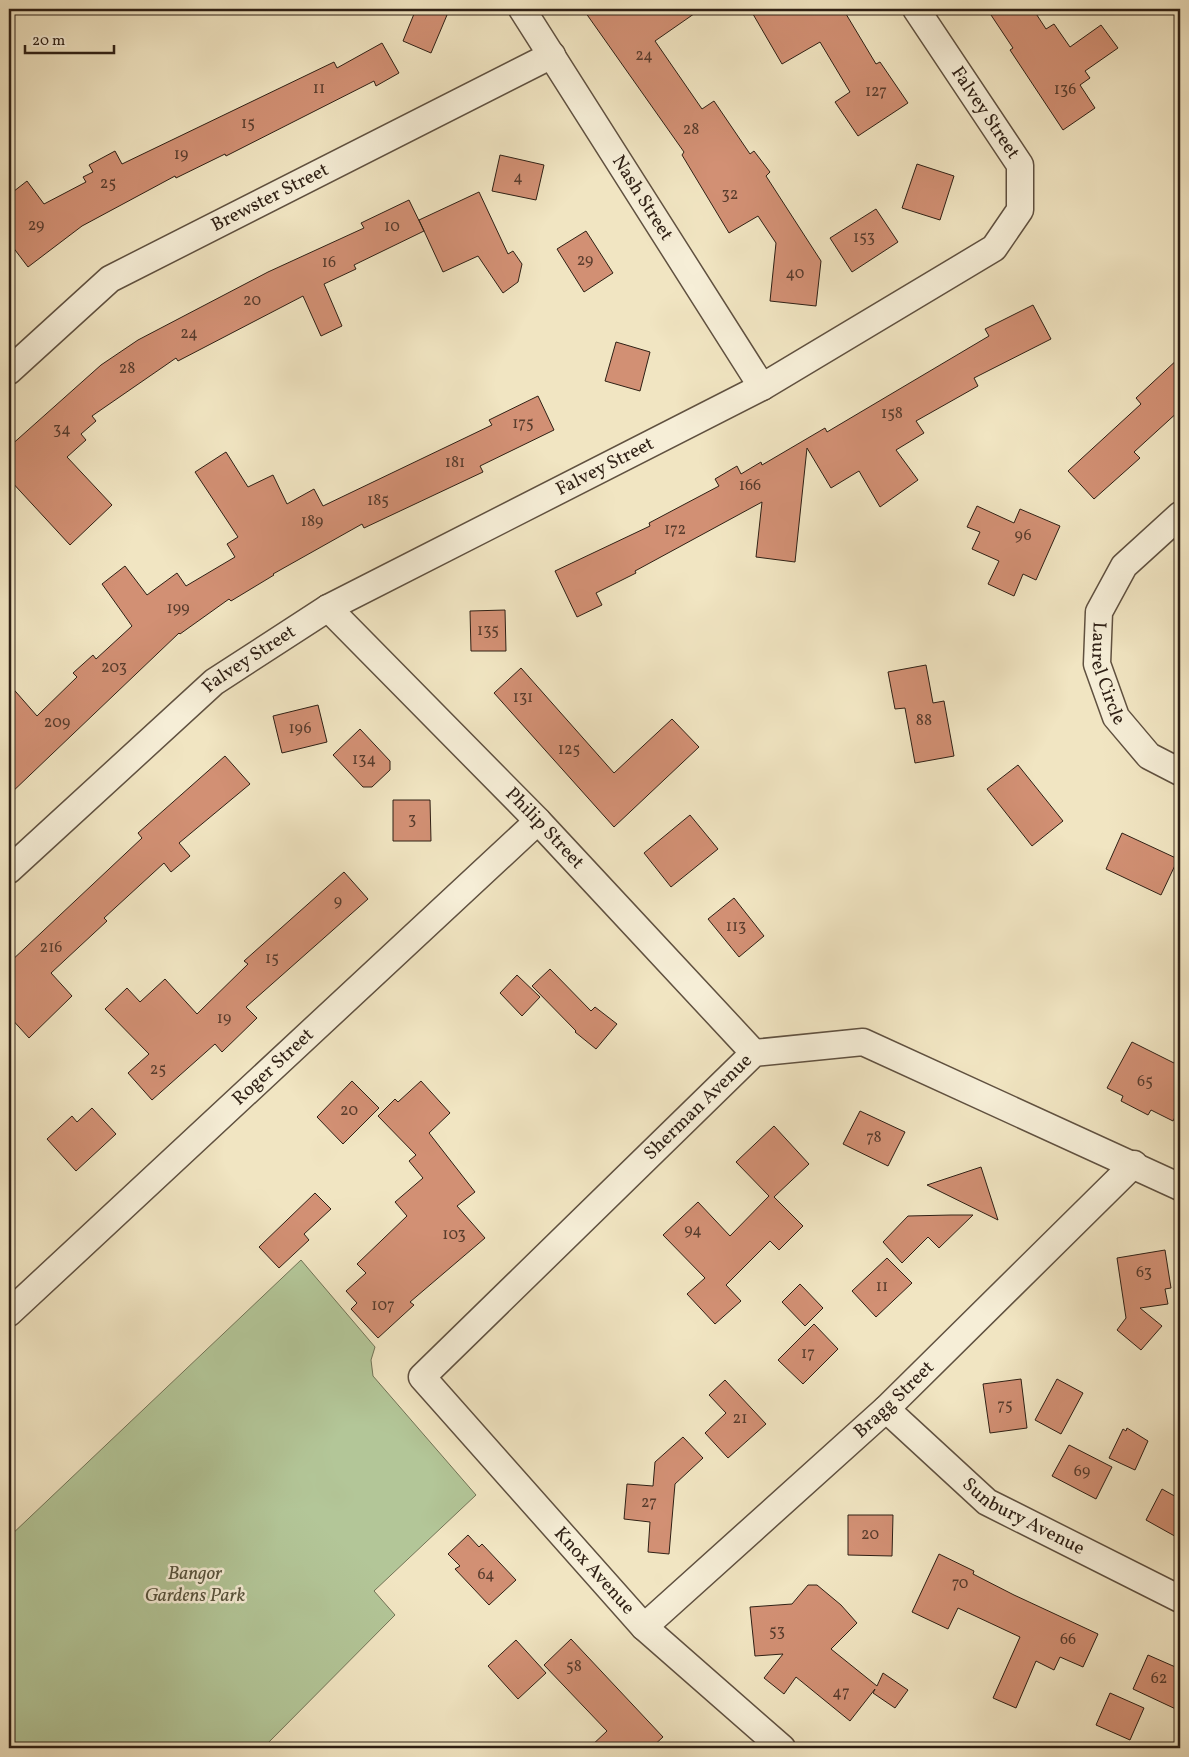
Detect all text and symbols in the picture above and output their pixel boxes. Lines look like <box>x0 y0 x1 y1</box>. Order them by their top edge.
scale bar <box>25 22 114 54</box>
text: 20 m <box>32 31 65 52</box>
house number: 24 <box>635 45 653 67</box>
street label: Falvey Street <box>944 61 1026 165</box>
house number: 11 <box>313 78 325 100</box>
house number: 136 <box>1054 79 1076 101</box>
house number: 127 <box>865 81 887 103</box>
house number: 15 <box>241 113 255 135</box>
house number: 28 <box>683 119 699 141</box>
house number: 19 <box>174 144 188 166</box>
street label: Nash Street <box>605 150 679 246</box>
street label: Brewster Street <box>207 157 334 239</box>
house number: 4 <box>513 167 523 189</box>
house number: 25 <box>100 173 116 195</box>
house number: 32 <box>722 184 738 206</box>
house number: 29 <box>28 215 44 237</box>
house number: 10 <box>384 216 400 238</box>
house number: 153 <box>853 227 875 249</box>
house number: 29 <box>577 250 593 272</box>
house number: 16 <box>322 252 336 274</box>
house number: 40 <box>786 263 804 285</box>
house number: 20 <box>243 290 261 312</box>
house number: 24 <box>180 323 198 345</box>
house number: 28 <box>119 358 135 380</box>
house number: 158 <box>881 403 903 425</box>
house number: 175 <box>512 413 534 435</box>
house number: 34 <box>53 419 71 441</box>
street label: Falvey Street <box>552 431 659 503</box>
house number: 181 <box>445 452 465 474</box>
house number: 166 <box>739 475 761 497</box>
house number: 185 <box>367 490 389 512</box>
house number: 189 <box>301 511 323 533</box>
house number: 172 <box>664 519 686 541</box>
house number: 96 <box>1014 525 1032 547</box>
house number: 199 <box>167 598 189 620</box>
street label: Falvey Street <box>197 619 301 699</box>
house number: 135 <box>477 620 499 642</box>
street label: Laurel Circle <box>1084 621 1131 731</box>
house number: 203 <box>101 657 127 679</box>
house number: 131 <box>513 687 533 709</box>
house number: 88 <box>916 710 932 732</box>
house number: 209 <box>44 712 70 734</box>
house number: 196 <box>288 718 312 740</box>
house number: 125 <box>558 739 580 761</box>
house number: 134 <box>352 749 376 771</box>
street label: Philip Street <box>499 782 590 875</box>
house number: 3 <box>408 809 416 831</box>
house number: 9 <box>334 891 342 913</box>
house number: 113 <box>726 916 746 938</box>
house number: 216 <box>40 937 62 959</box>
house number: 15 <box>265 948 279 970</box>
house number: 19 <box>217 1008 231 1030</box>
street label: Roger Street <box>227 1022 320 1112</box>
street label: Sherman Avenue <box>638 1048 758 1166</box>
house number: 25 <box>150 1059 166 1081</box>
house number: 65 <box>1137 1071 1153 1093</box>
house number: 20 <box>340 1100 358 1122</box>
house number: 78 <box>866 1127 882 1149</box>
house number: 94 <box>684 1220 702 1242</box>
house number: 103 <box>442 1224 466 1246</box>
house number: 63 <box>1136 1262 1152 1284</box>
house number: 11 <box>876 1276 888 1298</box>
house number: 107 <box>371 1295 395 1317</box>
house number: 17 <box>801 1343 815 1365</box>
street label: Bragg Street <box>848 1355 941 1445</box>
house number: 75 <box>997 1395 1013 1417</box>
house number: 21 <box>733 1408 747 1430</box>
house number: 69 <box>1074 1461 1090 1483</box>
street label: Sunbury Avenue <box>956 1472 1089 1562</box>
house number: 27 <box>641 1492 657 1514</box>
street label: Knox Avenue <box>548 1521 640 1621</box>
house number: 20 <box>861 1524 879 1546</box>
park label: Bangor Gardens Park <box>145 1561 246 1609</box>
house number: 64 <box>477 1564 495 1586</box>
house number: 70 <box>952 1573 968 1595</box>
house number: 53 <box>769 1621 785 1643</box>
house number: 66 <box>1060 1629 1076 1651</box>
house number: 58 <box>566 1656 582 1678</box>
house number: 62 <box>1151 1668 1167 1690</box>
house number: 47 <box>832 1682 850 1704</box>

